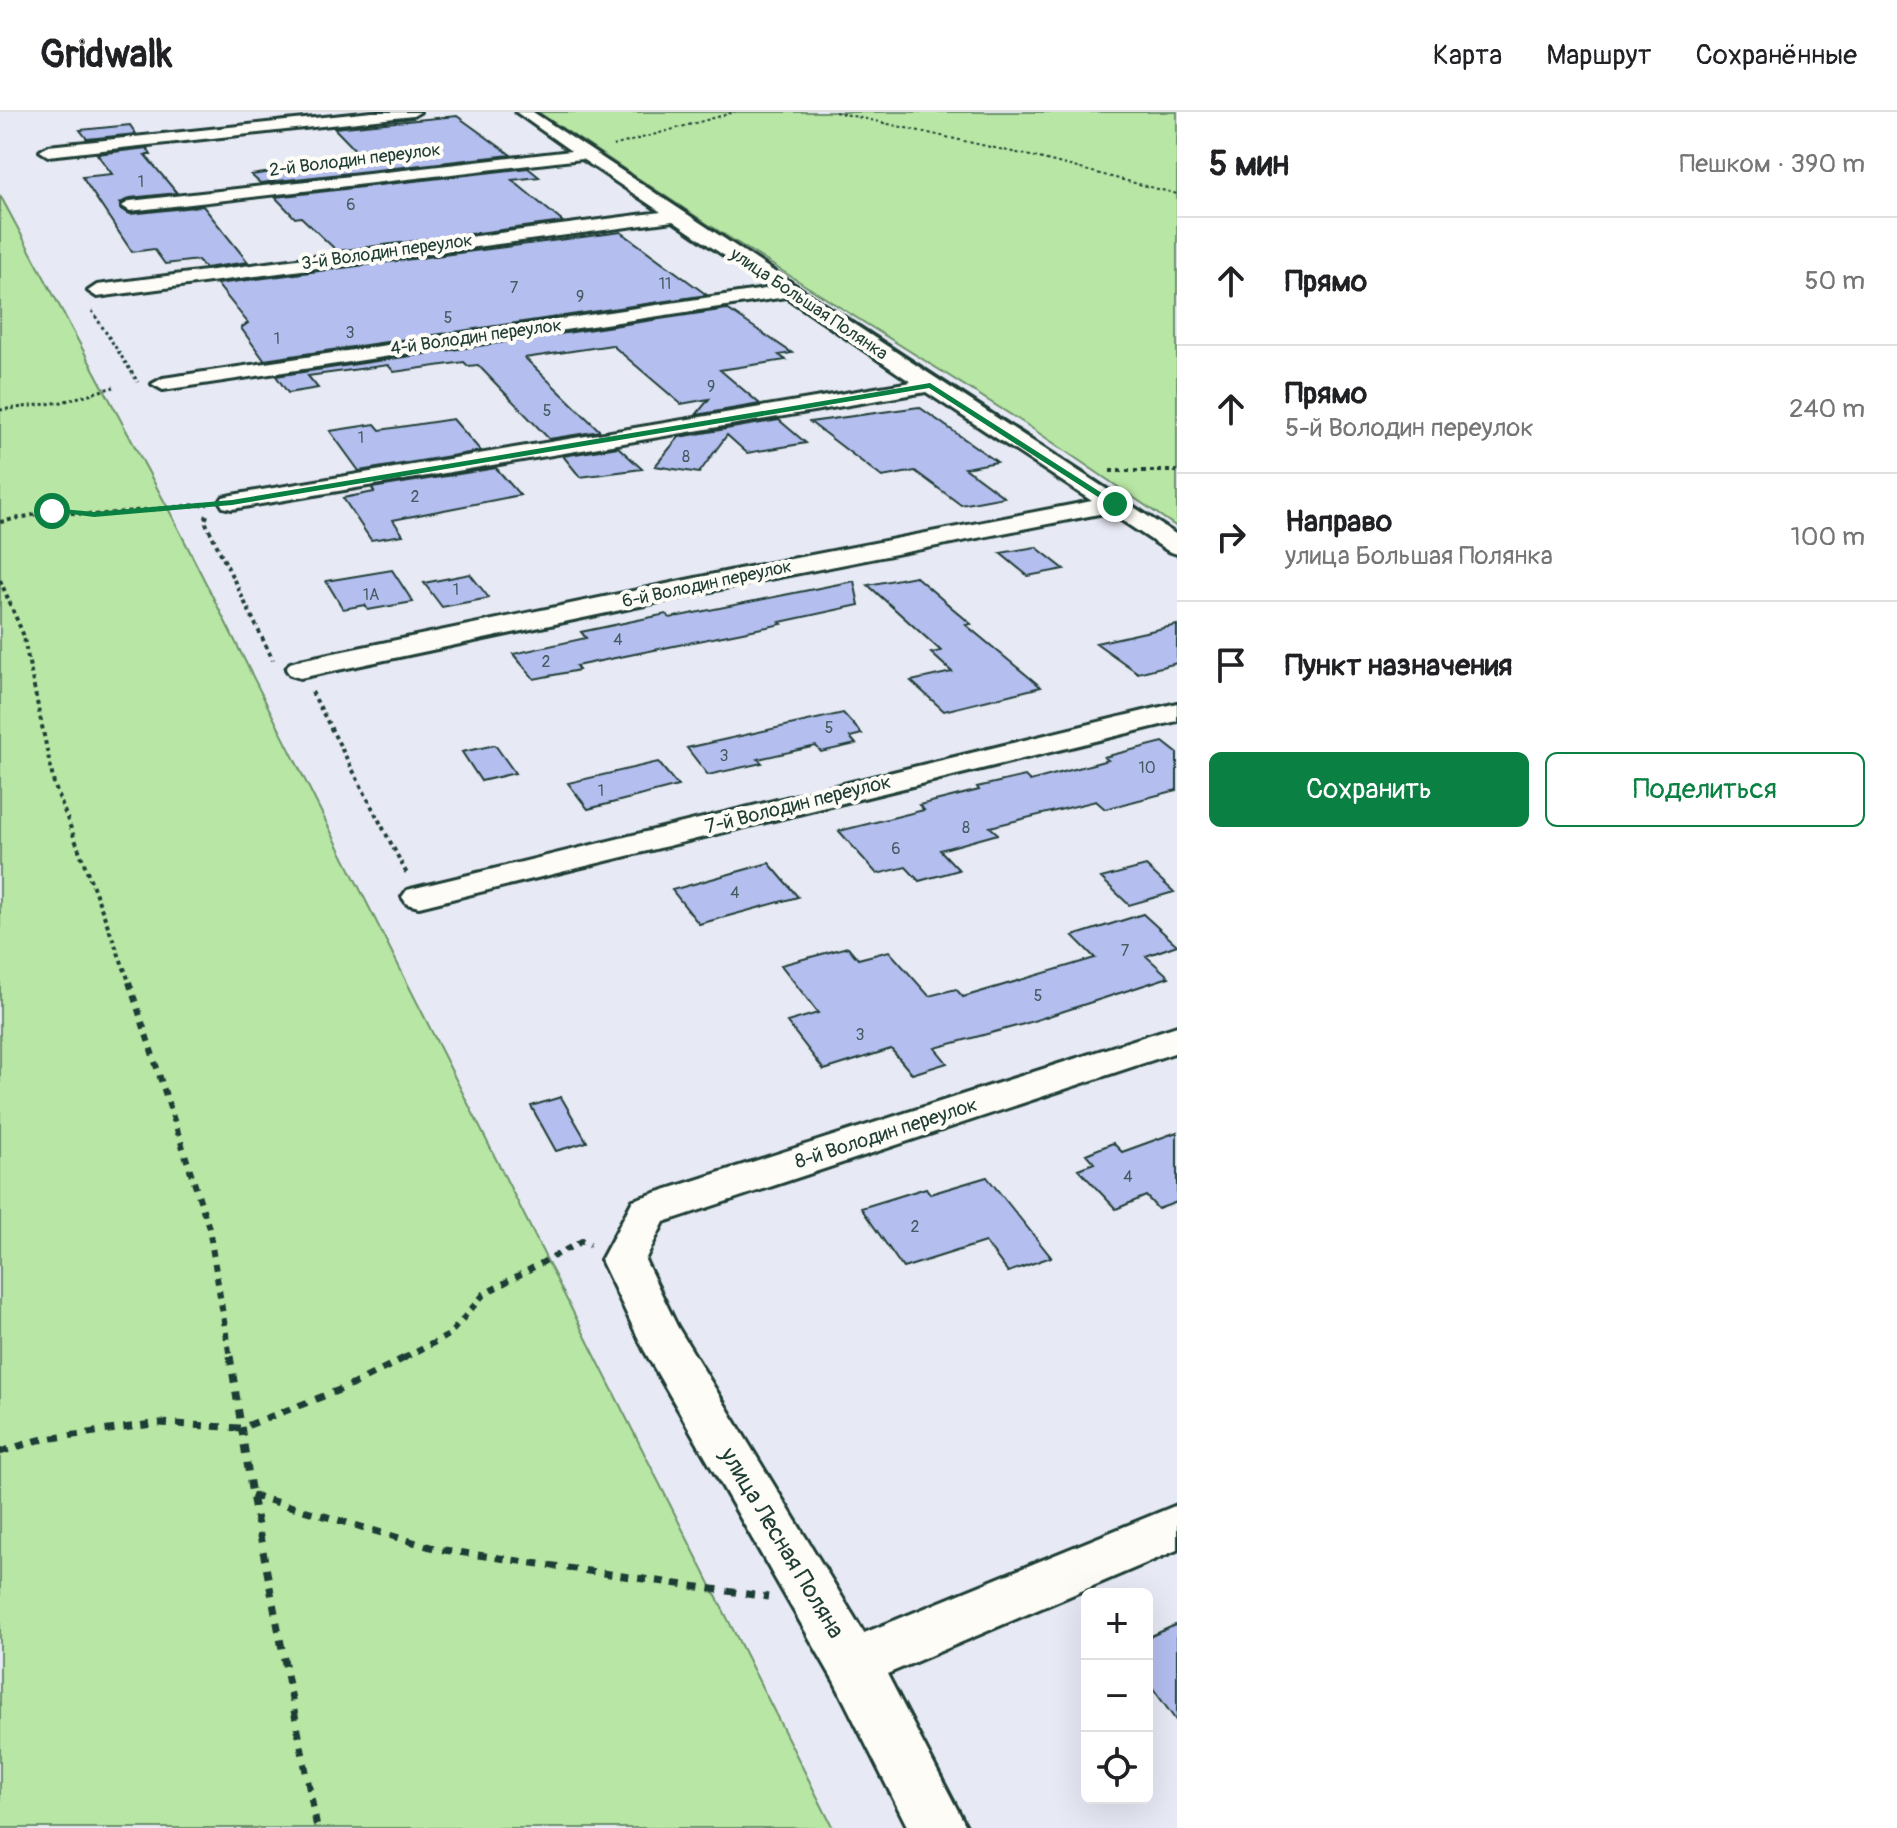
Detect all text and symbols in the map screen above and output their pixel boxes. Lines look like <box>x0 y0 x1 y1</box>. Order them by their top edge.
text: Gridwalk <box>40 31 172 79</box>
text: Карта <box>1433 38 1502 73</box>
text: Маршрут <box>1546 38 1652 73</box>
text: Сохранённые <box>1696 38 1857 73</box>
street label: 2-й Володин переулок <box>268 138 442 182</box>
text: 5 мин <box>1209 143 1289 186</box>
text: Пешком · 390 m <box>1680 148 1865 180</box>
house number: 1 <box>138 172 144 192</box>
house number: 6 <box>346 195 356 215</box>
street label: 3-й Володин переулок <box>300 229 474 275</box>
street label: улица Большая Полянка <box>725 242 892 365</box>
icon: ahead <box>1209 259 1253 303</box>
text: Прямо <box>1285 263 1367 300</box>
text: 50 m <box>1804 265 1865 297</box>
house number: 11 <box>659 274 671 294</box>
house number: 7 <box>510 278 519 298</box>
house number: 9 <box>576 287 584 307</box>
house number: 5 <box>444 308 452 328</box>
street label: 4-й Володин переулок <box>389 314 563 360</box>
house number: 3 <box>346 323 355 343</box>
house number: 1 <box>274 329 280 349</box>
text: Прямо <box>1285 375 1367 412</box>
house number: 9 <box>707 377 715 397</box>
icon: ahead <box>1209 387 1253 431</box>
text: 240 m <box>1789 393 1865 425</box>
house number: 5 <box>543 401 551 421</box>
text: 5-й Володин переулок <box>1285 412 1534 444</box>
house number: 1 <box>358 428 364 448</box>
house number: 8 <box>682 447 690 467</box>
route end <box>1097 486 1133 522</box>
house number: 2 <box>411 487 420 507</box>
route start <box>34 493 70 529</box>
text: Направо <box>1285 503 1392 540</box>
icon: right <box>1209 515 1253 559</box>
text: 100 m <box>1791 521 1865 553</box>
text: улица Большая Полянка <box>1285 540 1553 572</box>
street label: 6-й Володин переулок <box>620 555 794 613</box>
house number: 1 <box>453 580 459 600</box>
house number: 1А <box>363 585 379 605</box>
house number: 4 <box>613 630 623 650</box>
icon: arrive <box>1209 643 1253 687</box>
text: Пункт назначения <box>1285 647 1512 684</box>
house number: 2 <box>542 652 551 672</box>
house number: 5 <box>825 718 833 738</box>
house number: 3 <box>720 746 729 766</box>
button: Сохранить <box>1209 752 1529 827</box>
button: Поделиться <box>1545 752 1865 827</box>
house number: 10 <box>1138 758 1156 778</box>
street label: 7-й Володин переулок <box>702 769 894 839</box>
house number: 1 <box>598 781 604 801</box>
house number: 8 <box>962 818 970 838</box>
house number: 6 <box>891 839 901 859</box>
house number: 4 <box>730 883 740 903</box>
house number: 7 <box>1121 941 1130 961</box>
house number: 5 <box>1034 986 1042 1006</box>
house number: 3 <box>856 1025 865 1045</box>
street label: 8-й Володин переулок <box>792 1092 980 1174</box>
house number: 4 <box>1123 1167 1133 1187</box>
house number: 2 <box>911 1217 920 1237</box>
street label: улица Лесная Поляна <box>713 1442 850 1644</box>
map controls <box>1081 1588 1153 1804</box>
button: + <box>1081 1588 1153 1660</box>
button: − <box>1081 1660 1153 1732</box>
button: locate <box>1081 1732 1153 1804</box>

